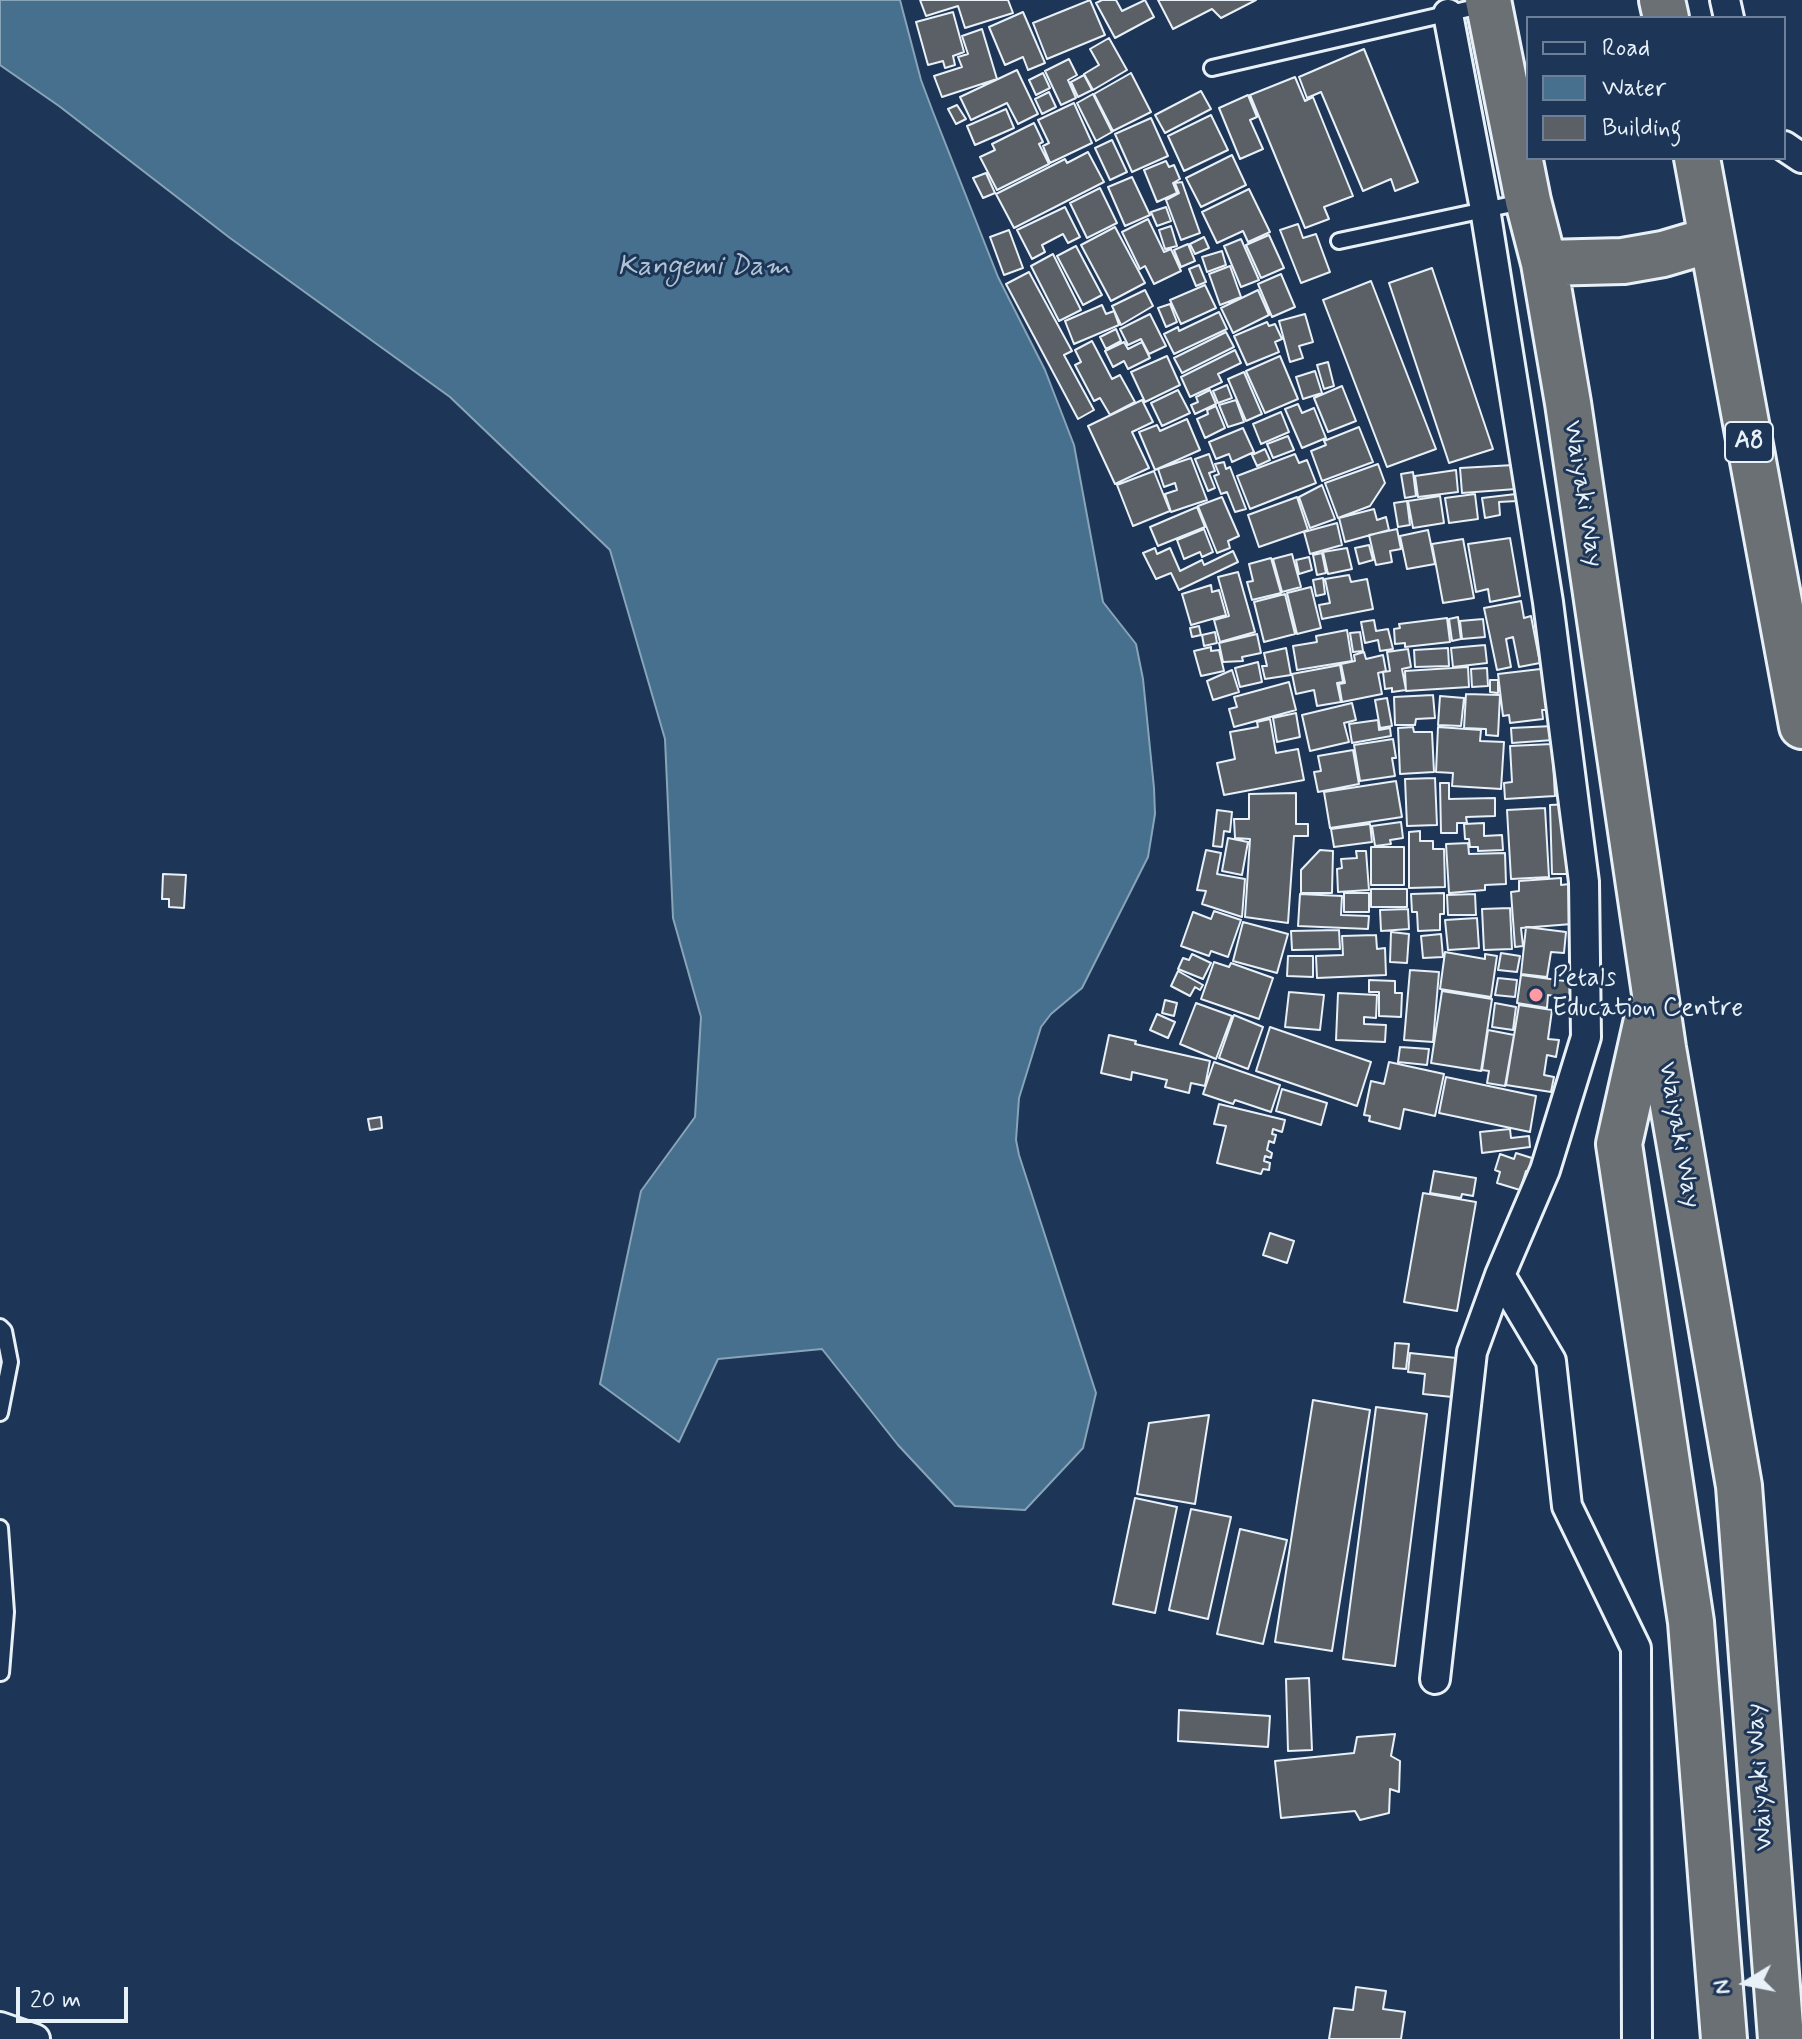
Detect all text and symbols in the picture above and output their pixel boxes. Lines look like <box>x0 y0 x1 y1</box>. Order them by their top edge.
legend <box>1526 16 1786 160</box>
text: Road <box>1602 33 1650 64</box>
text: Water <box>1602 73 1666 104</box>
text: Building <box>1602 113 1682 144</box>
water label: Kangemi Dam <box>618 251 790 285</box>
street label: Waiyaki Way <box>1555 419 1609 569</box>
road number: A8 <box>1725 422 1773 462</box>
place label: Petals Education Centre <box>1552 964 1743 1026</box>
marker: Petals Education Centre <box>1527 986 1545 1004</box>
street label: Waiyaki Way <box>1650 1059 1706 1211</box>
street label: Waiyaki Way <box>1740 1702 1782 1852</box>
north arrow <box>1706 1943 1786 2023</box>
scale bar <box>20 1971 132 2021</box>
text: N <box>1707 1978 1737 1997</box>
text: 20 m <box>30 1985 81 2016</box>

